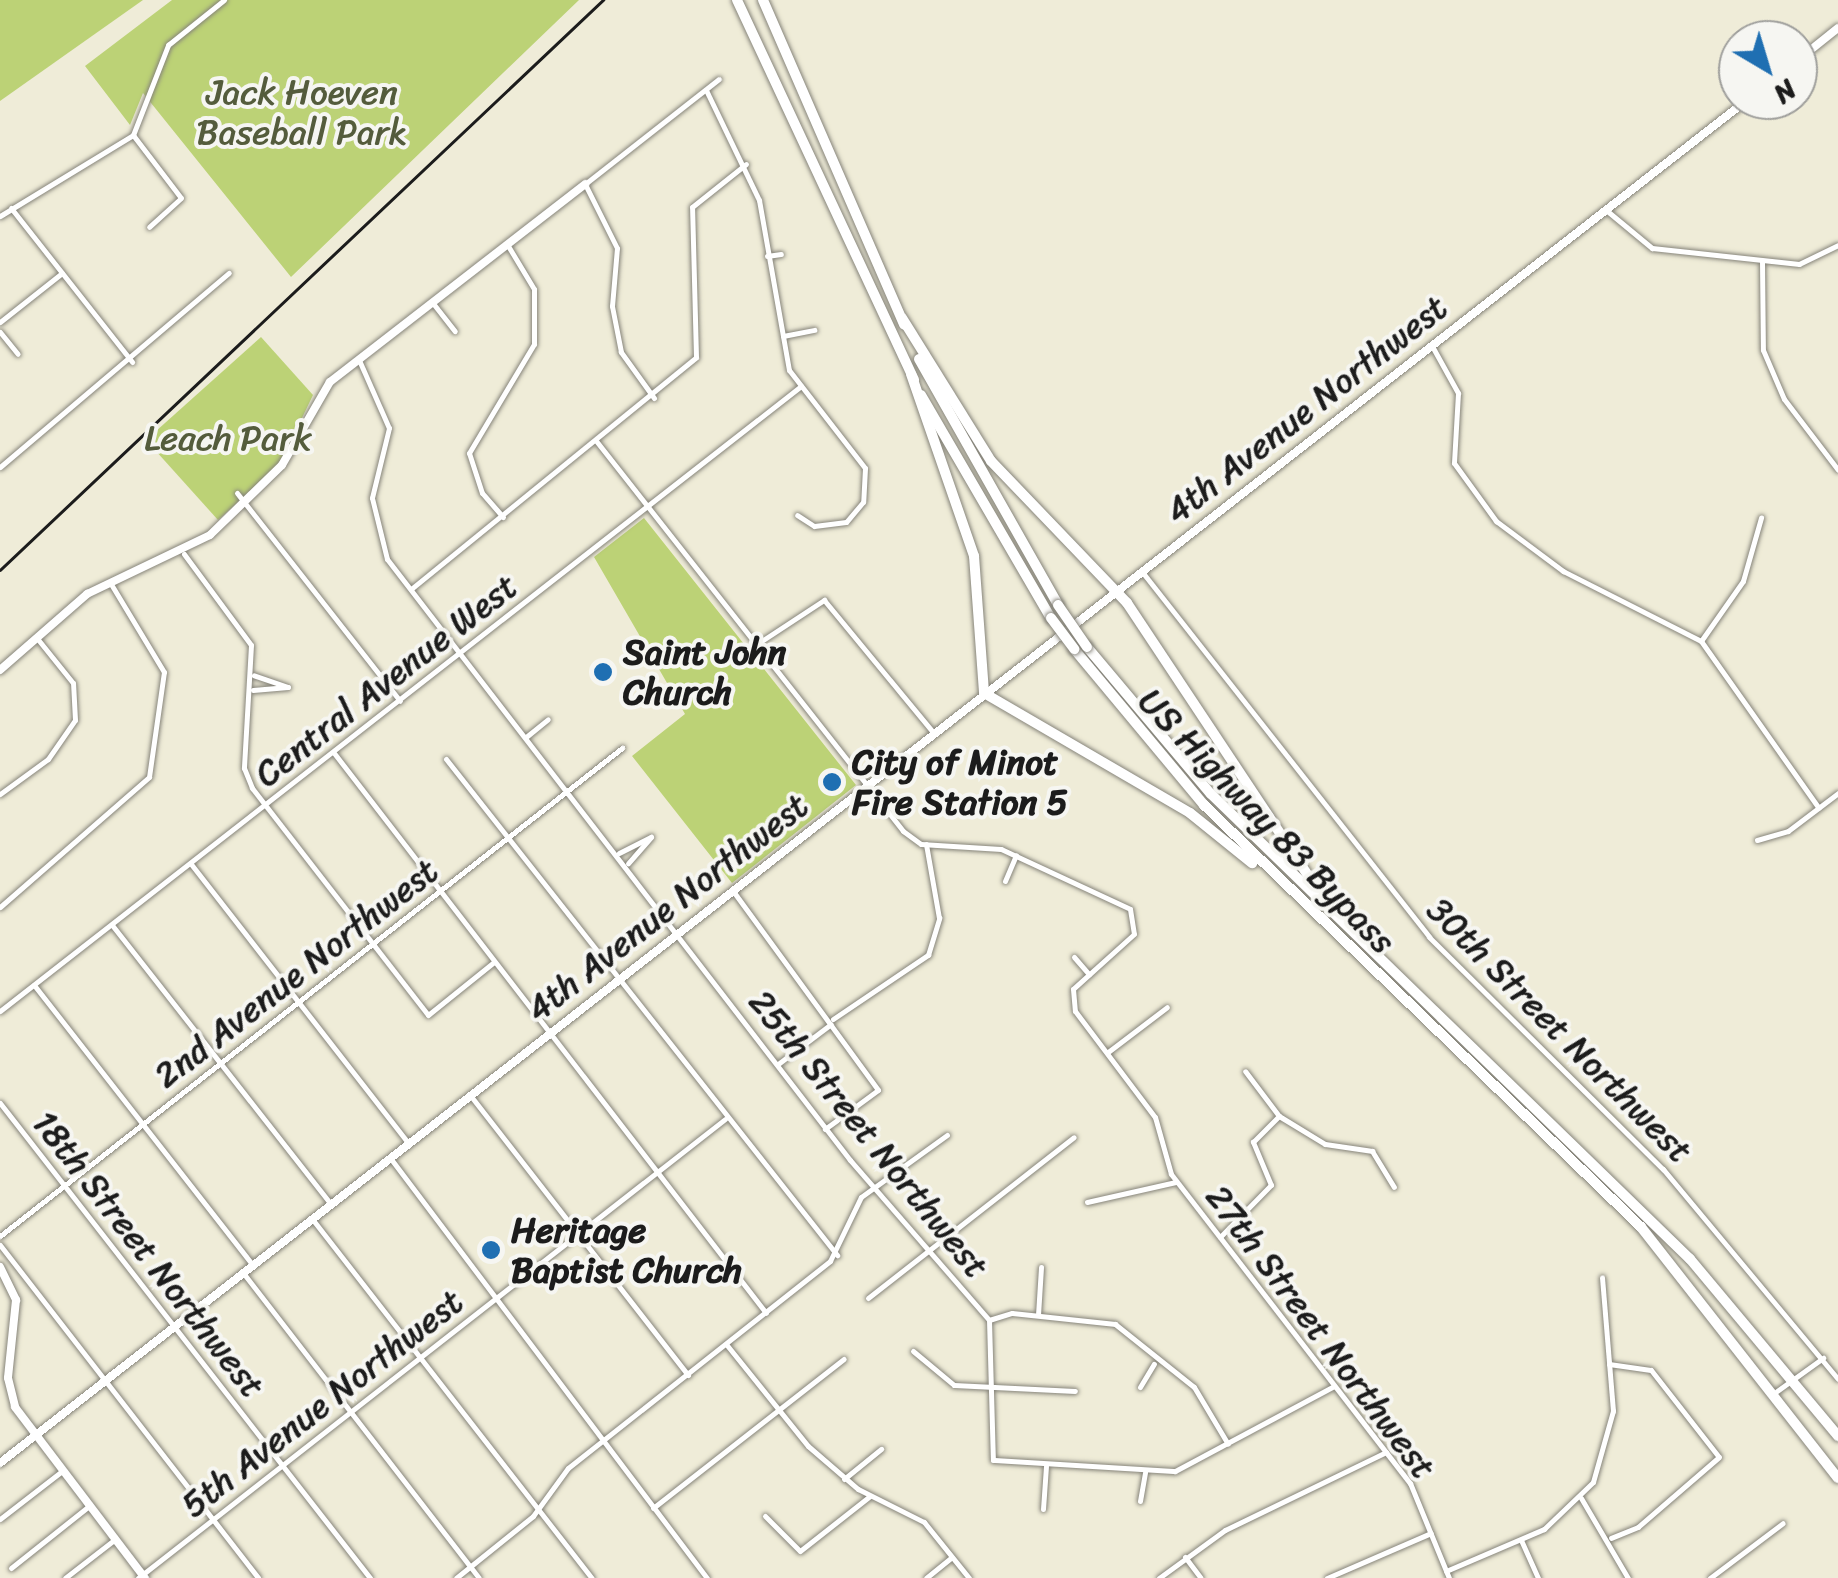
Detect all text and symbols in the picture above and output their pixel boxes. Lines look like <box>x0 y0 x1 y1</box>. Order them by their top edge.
north arrow <box>1718 20 1818 120</box>
text: N <box>1763 67 1808 118</box>
park label: Jack Hoeven Baseball Park <box>197 71 407 153</box>
street label: 4th Avenue Northwest <box>1156 285 1456 533</box>
park label: Leach Park <box>144 417 312 459</box>
street label: Central Avenue West <box>246 564 526 796</box>
place label: Saint John Church <box>623 631 787 713</box>
marker: Saint John Church <box>592 661 614 683</box>
street label: US Highway 83 Bypass <box>1130 681 1404 961</box>
place label: City of Minot Fire Station 5 <box>852 741 1069 823</box>
marker: City of Minot Fire Station 5 <box>821 771 843 793</box>
street label: 4th Avenue Northwest <box>517 783 817 1031</box>
street label: 2nd Avenue Northwest <box>145 849 447 1097</box>
street label: 30th Street Northwest <box>1419 889 1701 1171</box>
street label: 25th Street Northwest <box>740 982 998 1286</box>
street label: 18th Street Northwest <box>24 1102 274 1406</box>
street label: 27th Street Northwest <box>1197 1177 1445 1487</box>
place label: Heritage Baptist Church <box>511 1209 742 1291</box>
marker: Heritage Baptist Church <box>480 1239 502 1261</box>
street label: 5th Avenue Northwest <box>172 1280 472 1526</box>

